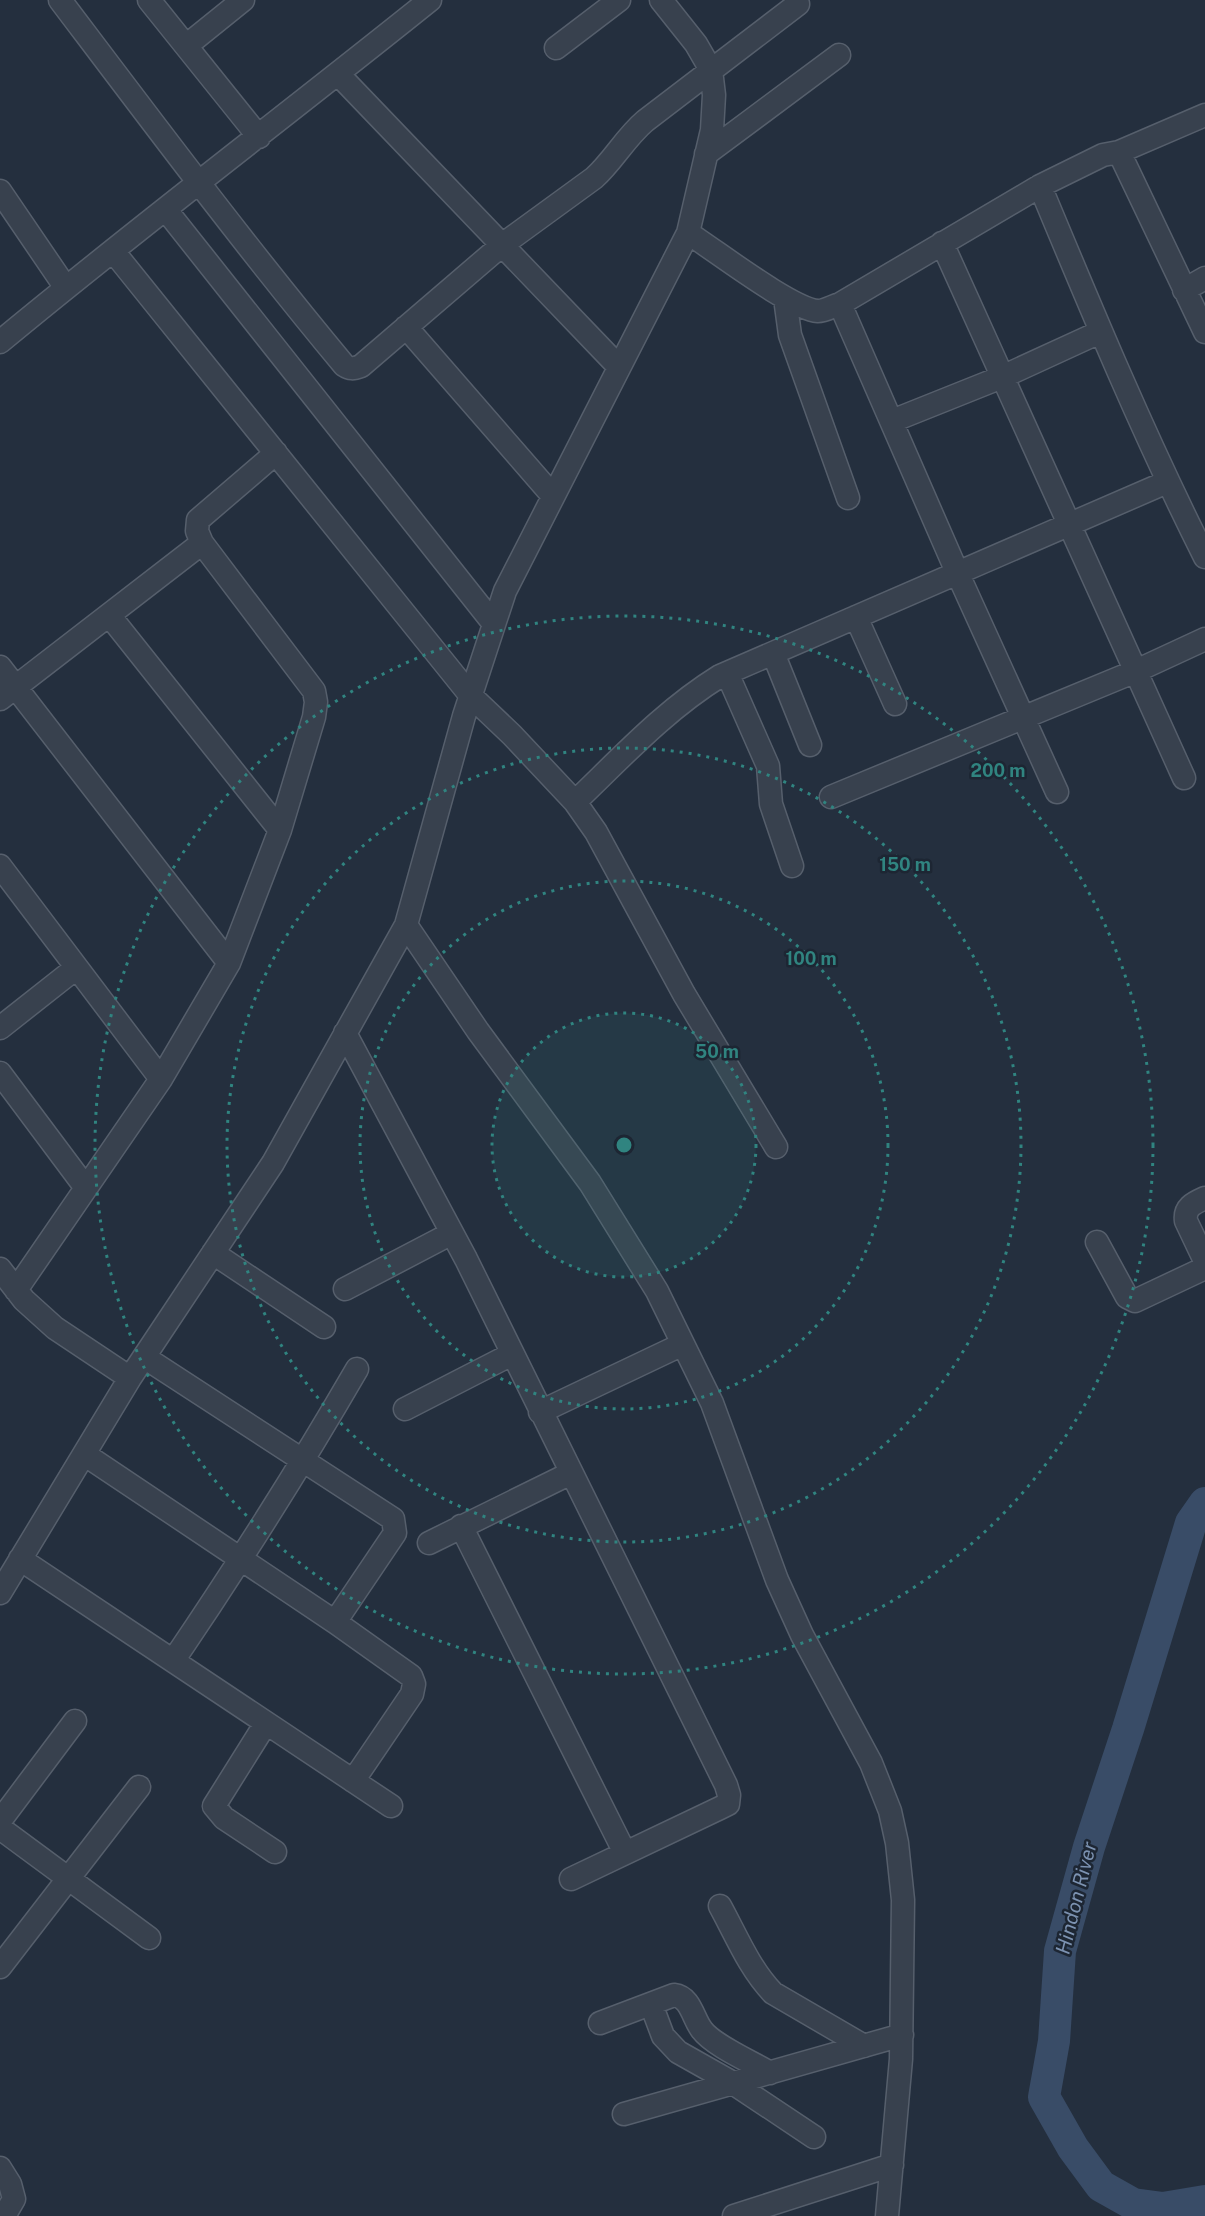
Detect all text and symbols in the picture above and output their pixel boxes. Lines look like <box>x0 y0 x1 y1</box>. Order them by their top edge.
text: 200 m <box>971 760 1025 781</box>
text: 150 m <box>879 854 931 875</box>
text: 100 m <box>785 948 837 969</box>
text: 50 m <box>695 1041 739 1062</box>
centre of rings <box>614 1135 634 1155</box>
water label: Hindon River <box>1050 1839 1102 1957</box>

